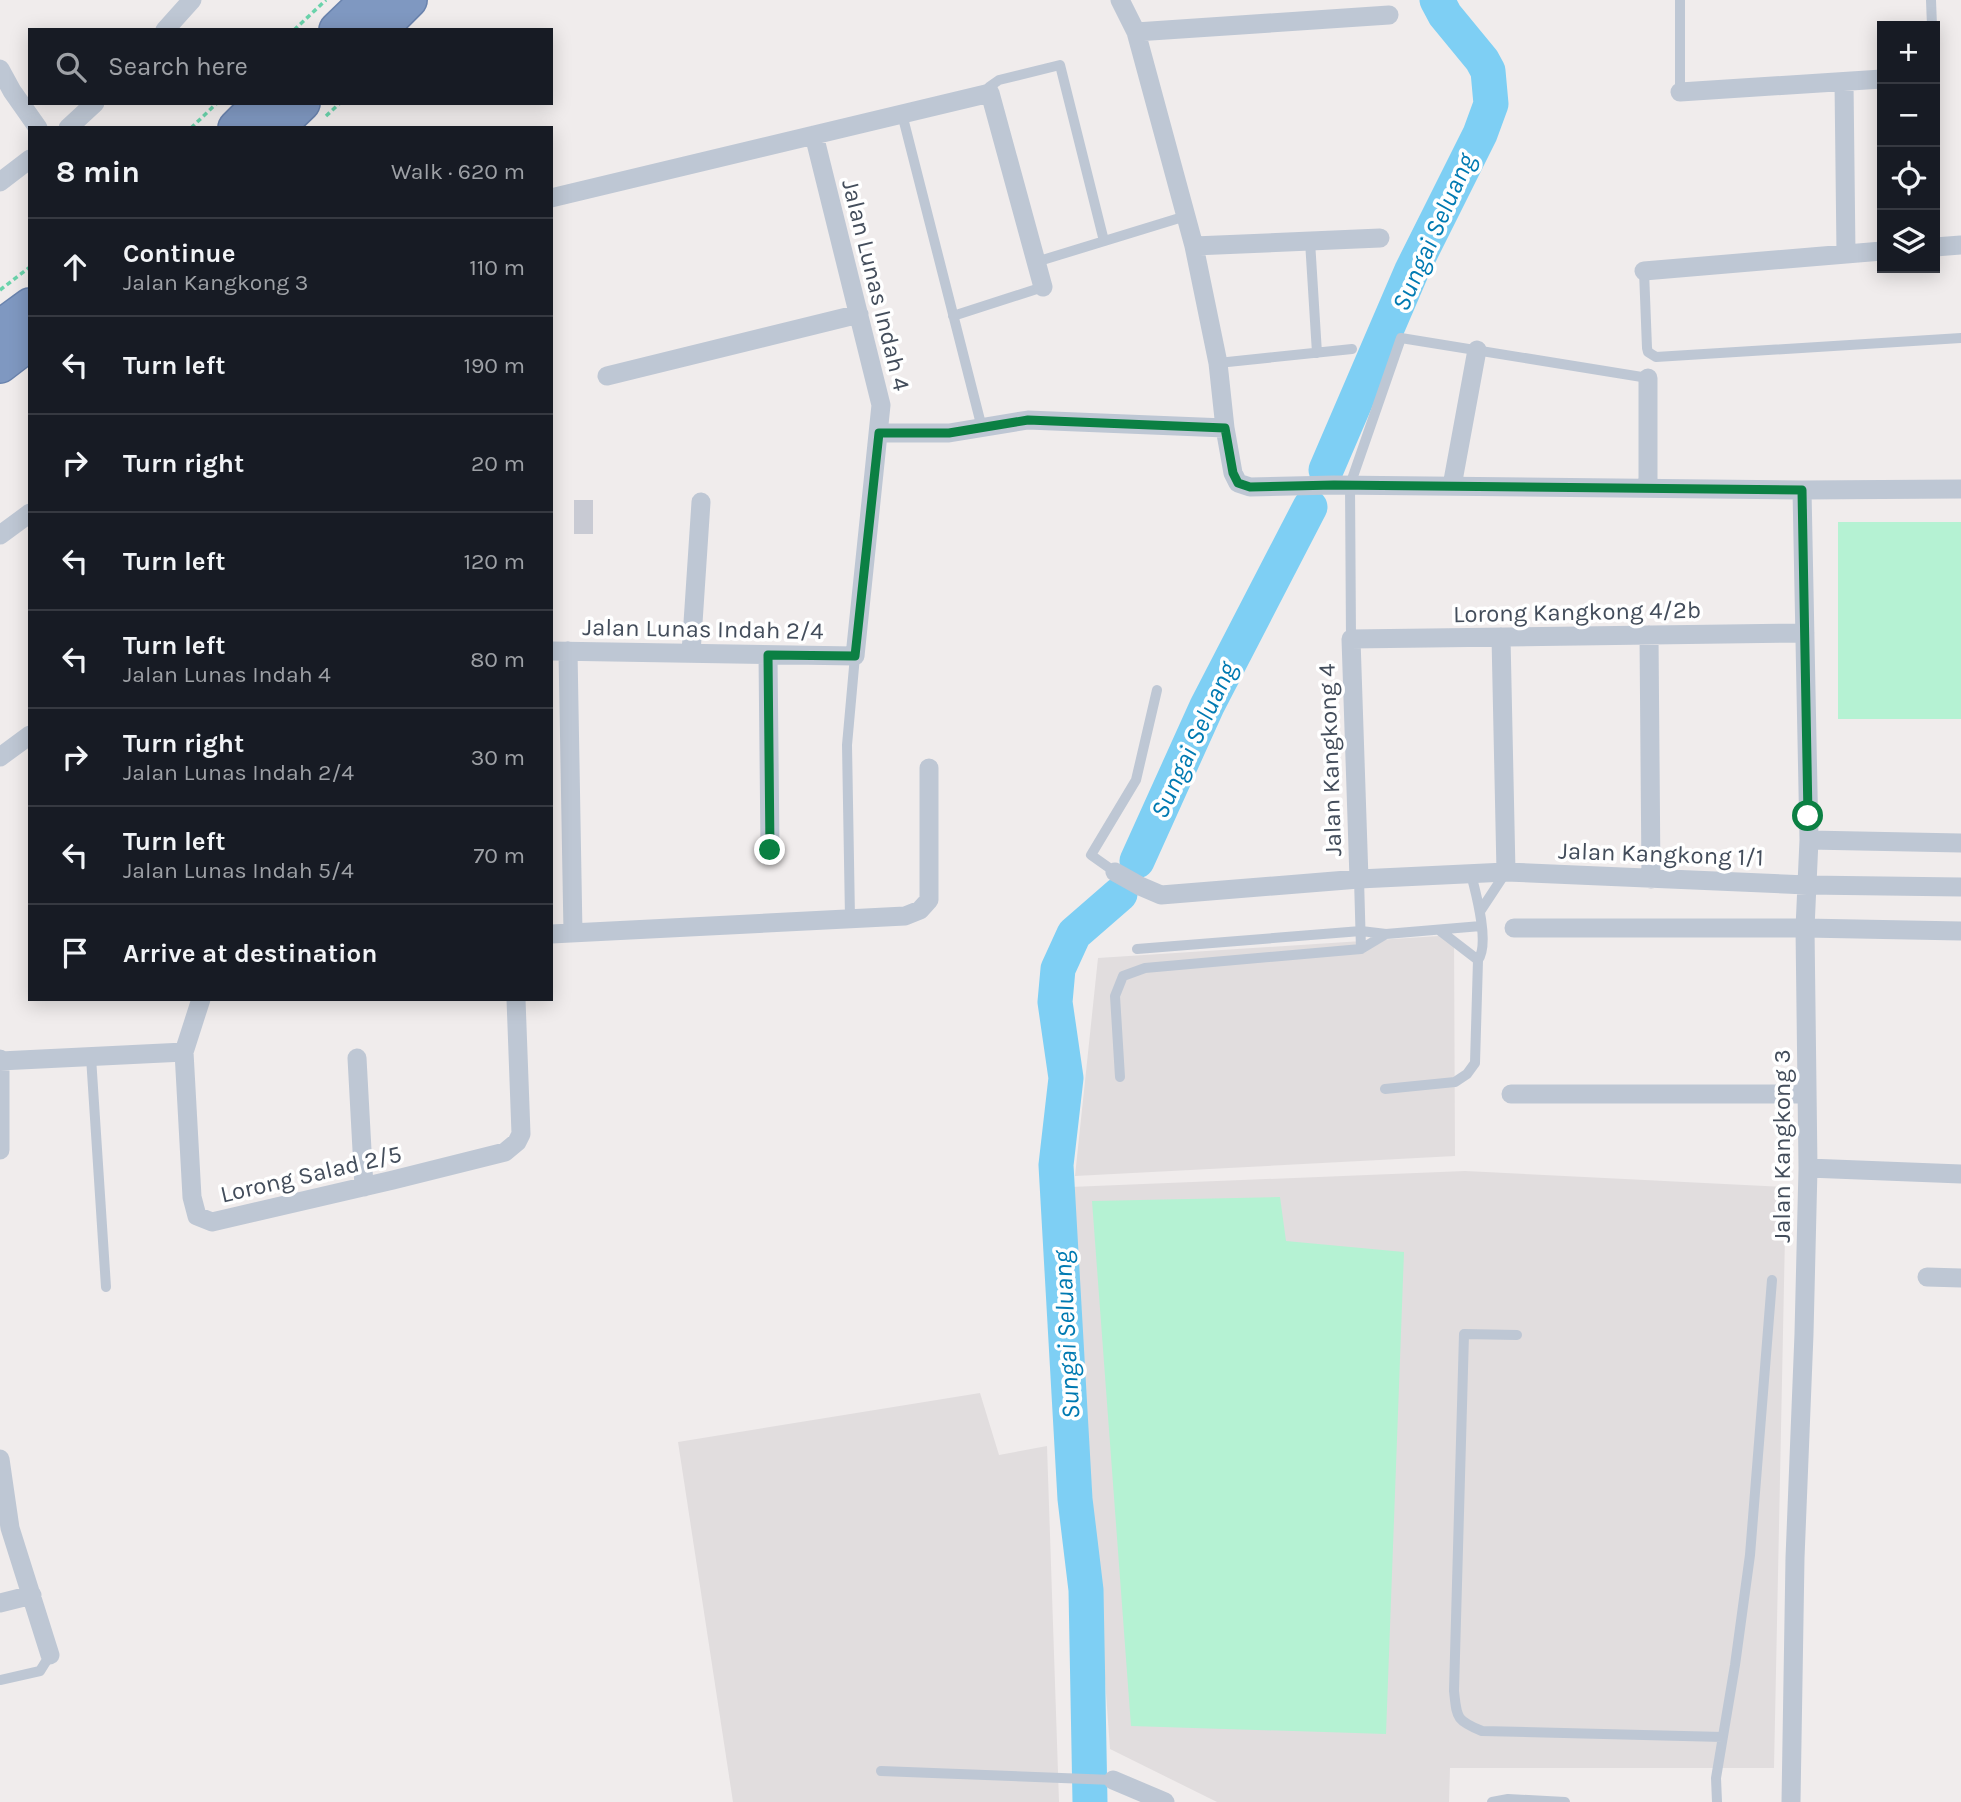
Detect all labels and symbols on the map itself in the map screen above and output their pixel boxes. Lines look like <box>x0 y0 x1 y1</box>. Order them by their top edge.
water label: Sungai Seluang <box>1385 147 1483 316</box>
street label: Jalan Lunas Indah 4 <box>836 176 916 394</box>
street label: Lorong Kangkong 4/2b <box>1453 596 1701 628</box>
street label: Jalan Lunas Indah 2/4 <box>582 613 824 645</box>
water label: Sungai Seluang <box>1144 656 1244 823</box>
street label: Jalan Kangkong 4 <box>1313 663 1347 857</box>
route start <box>1792 800 1823 831</box>
route end <box>754 834 785 865</box>
street label: Jalan Kangkong 1/1 <box>1558 836 1764 872</box>
street label: Jalan Kangkong 3 <box>1768 1049 1796 1243</box>
street label: Lorong Salad 2/5 <box>218 1140 404 1208</box>
water label: Sungai Seluang <box>1047 1248 1086 1420</box>

